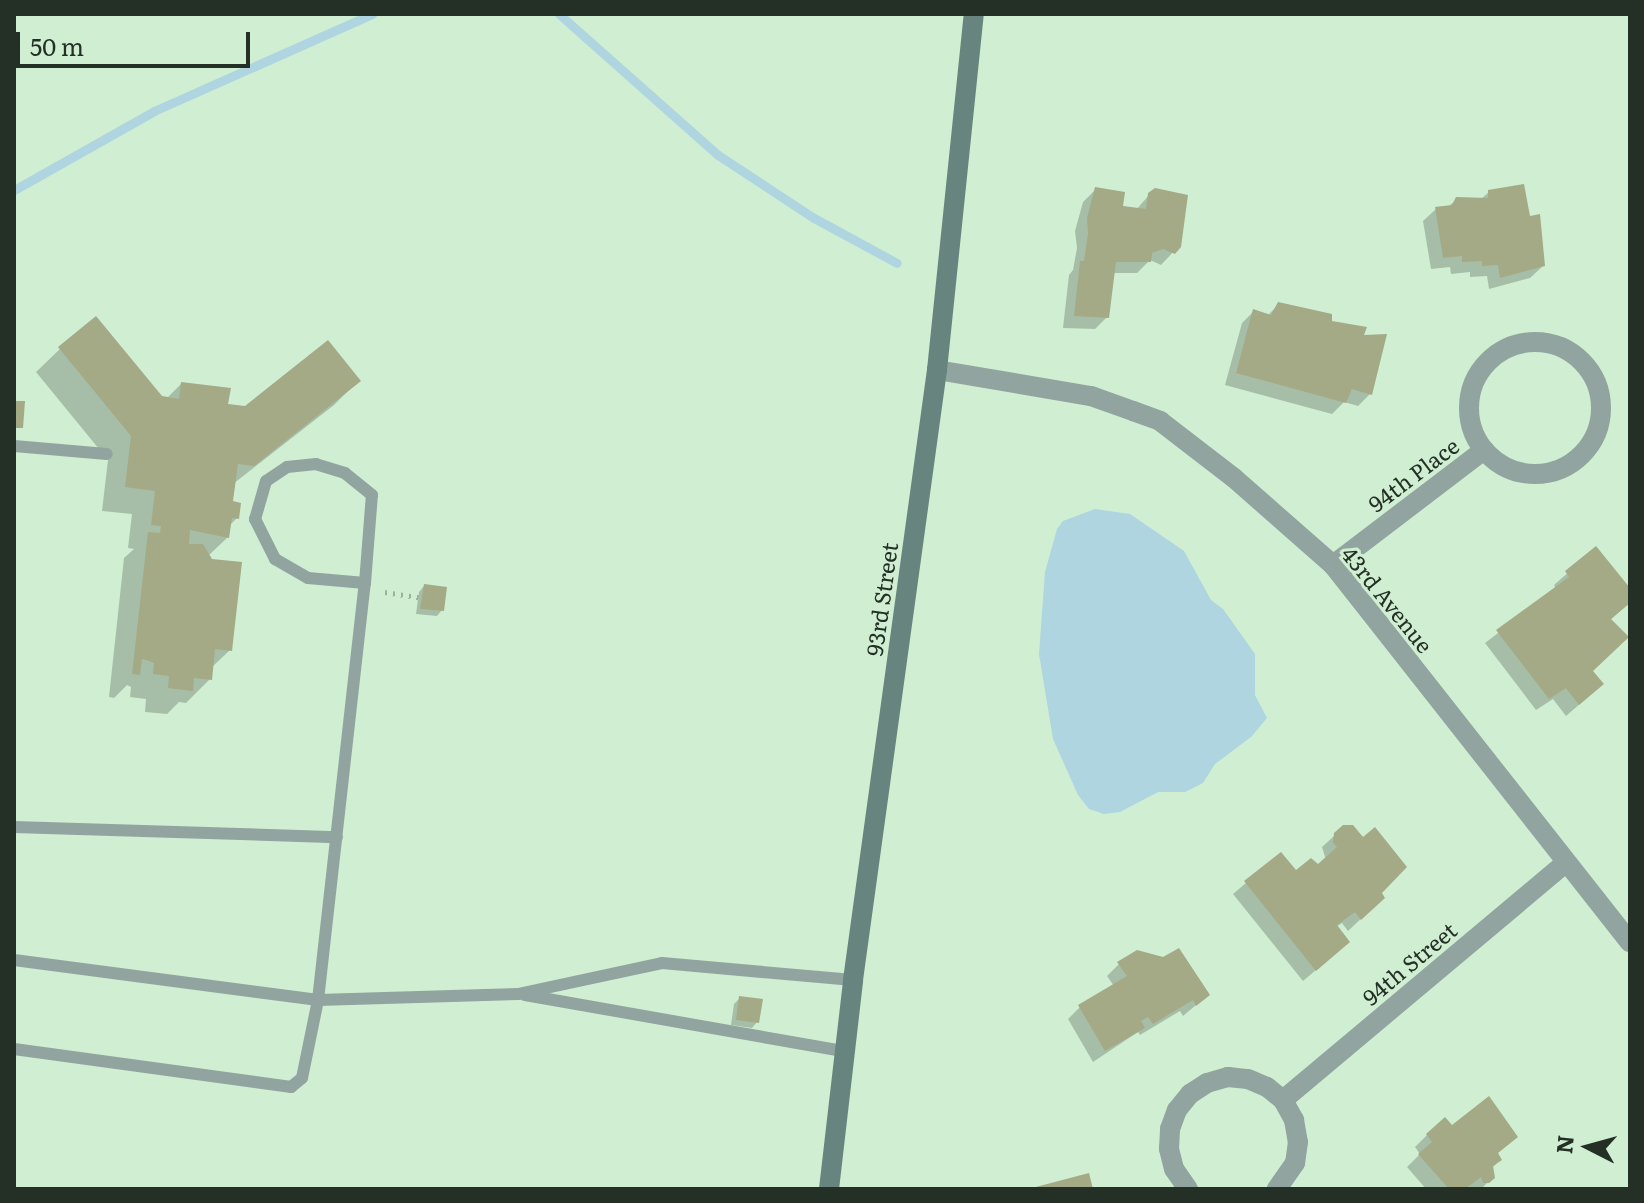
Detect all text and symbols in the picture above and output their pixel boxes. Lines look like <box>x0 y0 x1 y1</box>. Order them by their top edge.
scale bar <box>20 16 254 66</box>
text: 50 m <box>30 28 84 63</box>
street label: 94th Place <box>1363 432 1463 516</box>
street label: 43rd Avenue <box>1337 540 1439 658</box>
street label: 93rd Street <box>860 541 902 657</box>
street label: 94th Street <box>1357 916 1461 1010</box>
north arrow <box>1548 1107 1628 1187</box>
text: N <box>1546 1134 1581 1155</box>

